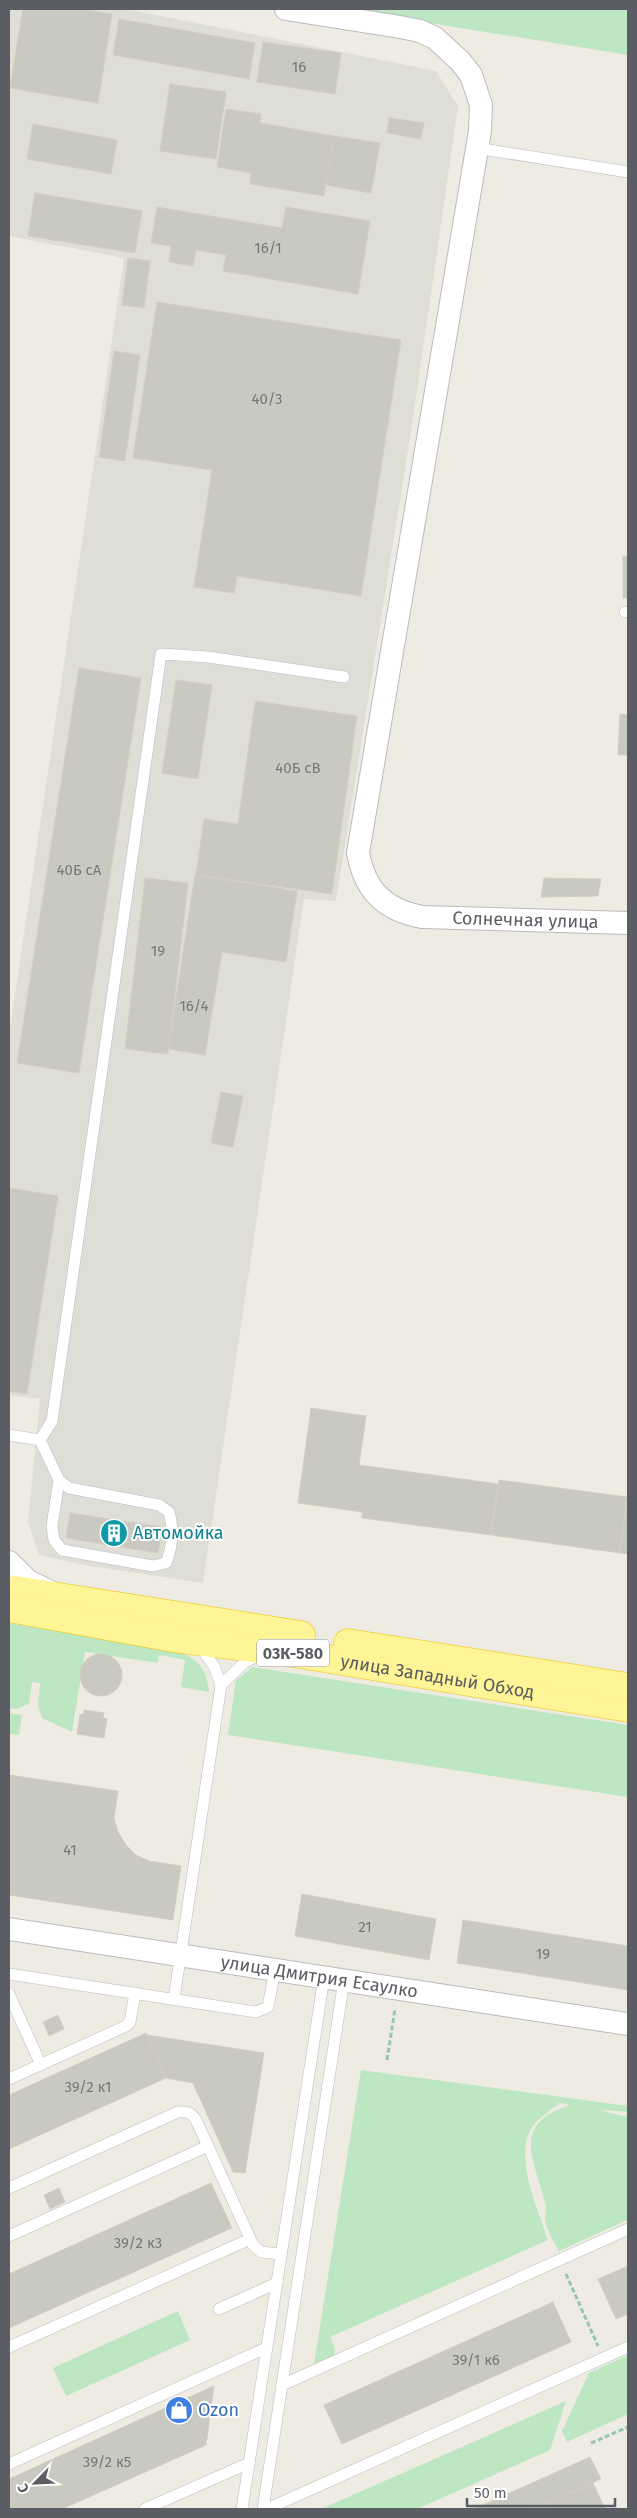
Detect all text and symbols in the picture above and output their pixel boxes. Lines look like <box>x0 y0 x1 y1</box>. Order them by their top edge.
house number: 16 <box>292 58 306 76</box>
house number: 16/1 <box>254 239 282 257</box>
house number: 40/3 <box>251 390 283 408</box>
house number: 40Б сВ <box>275 759 321 777</box>
house number: 40Б сА <box>57 861 102 879</box>
street label: Солнечная улица <box>452 907 599 933</box>
house number: 19 <box>151 942 165 960</box>
house number: 16/4 <box>179 997 209 1015</box>
building icon: Автомойка <box>99 1518 129 1548</box>
place label: Автомойка <box>133 1522 224 1544</box>
road number: 03К-580 <box>257 1640 329 1666</box>
street label: улица Западный Обход <box>339 1650 536 1703</box>
house number: 41 <box>63 1841 77 1859</box>
house number: 21 <box>358 1918 372 1936</box>
house number: 19 <box>536 1945 550 1963</box>
street label: улица Дмитрия Есаулко <box>219 1951 420 2003</box>
house number: 39/2 к1 <box>64 2078 112 2096</box>
house number: 39/2 к3 <box>114 2234 162 2252</box>
house number: 39/1 к6 <box>452 2351 500 2369</box>
shop icon: Ozon <box>164 2395 194 2425</box>
place label: Ozon <box>198 2399 239 2421</box>
house number: 39/2 к5 <box>83 2453 131 2471</box>
north arrow <box>10 2458 60 2508</box>
scale bar <box>467 2476 614 2508</box>
text: С <box>14 2481 33 2495</box>
text: 50 m <box>474 2484 507 2502</box>

